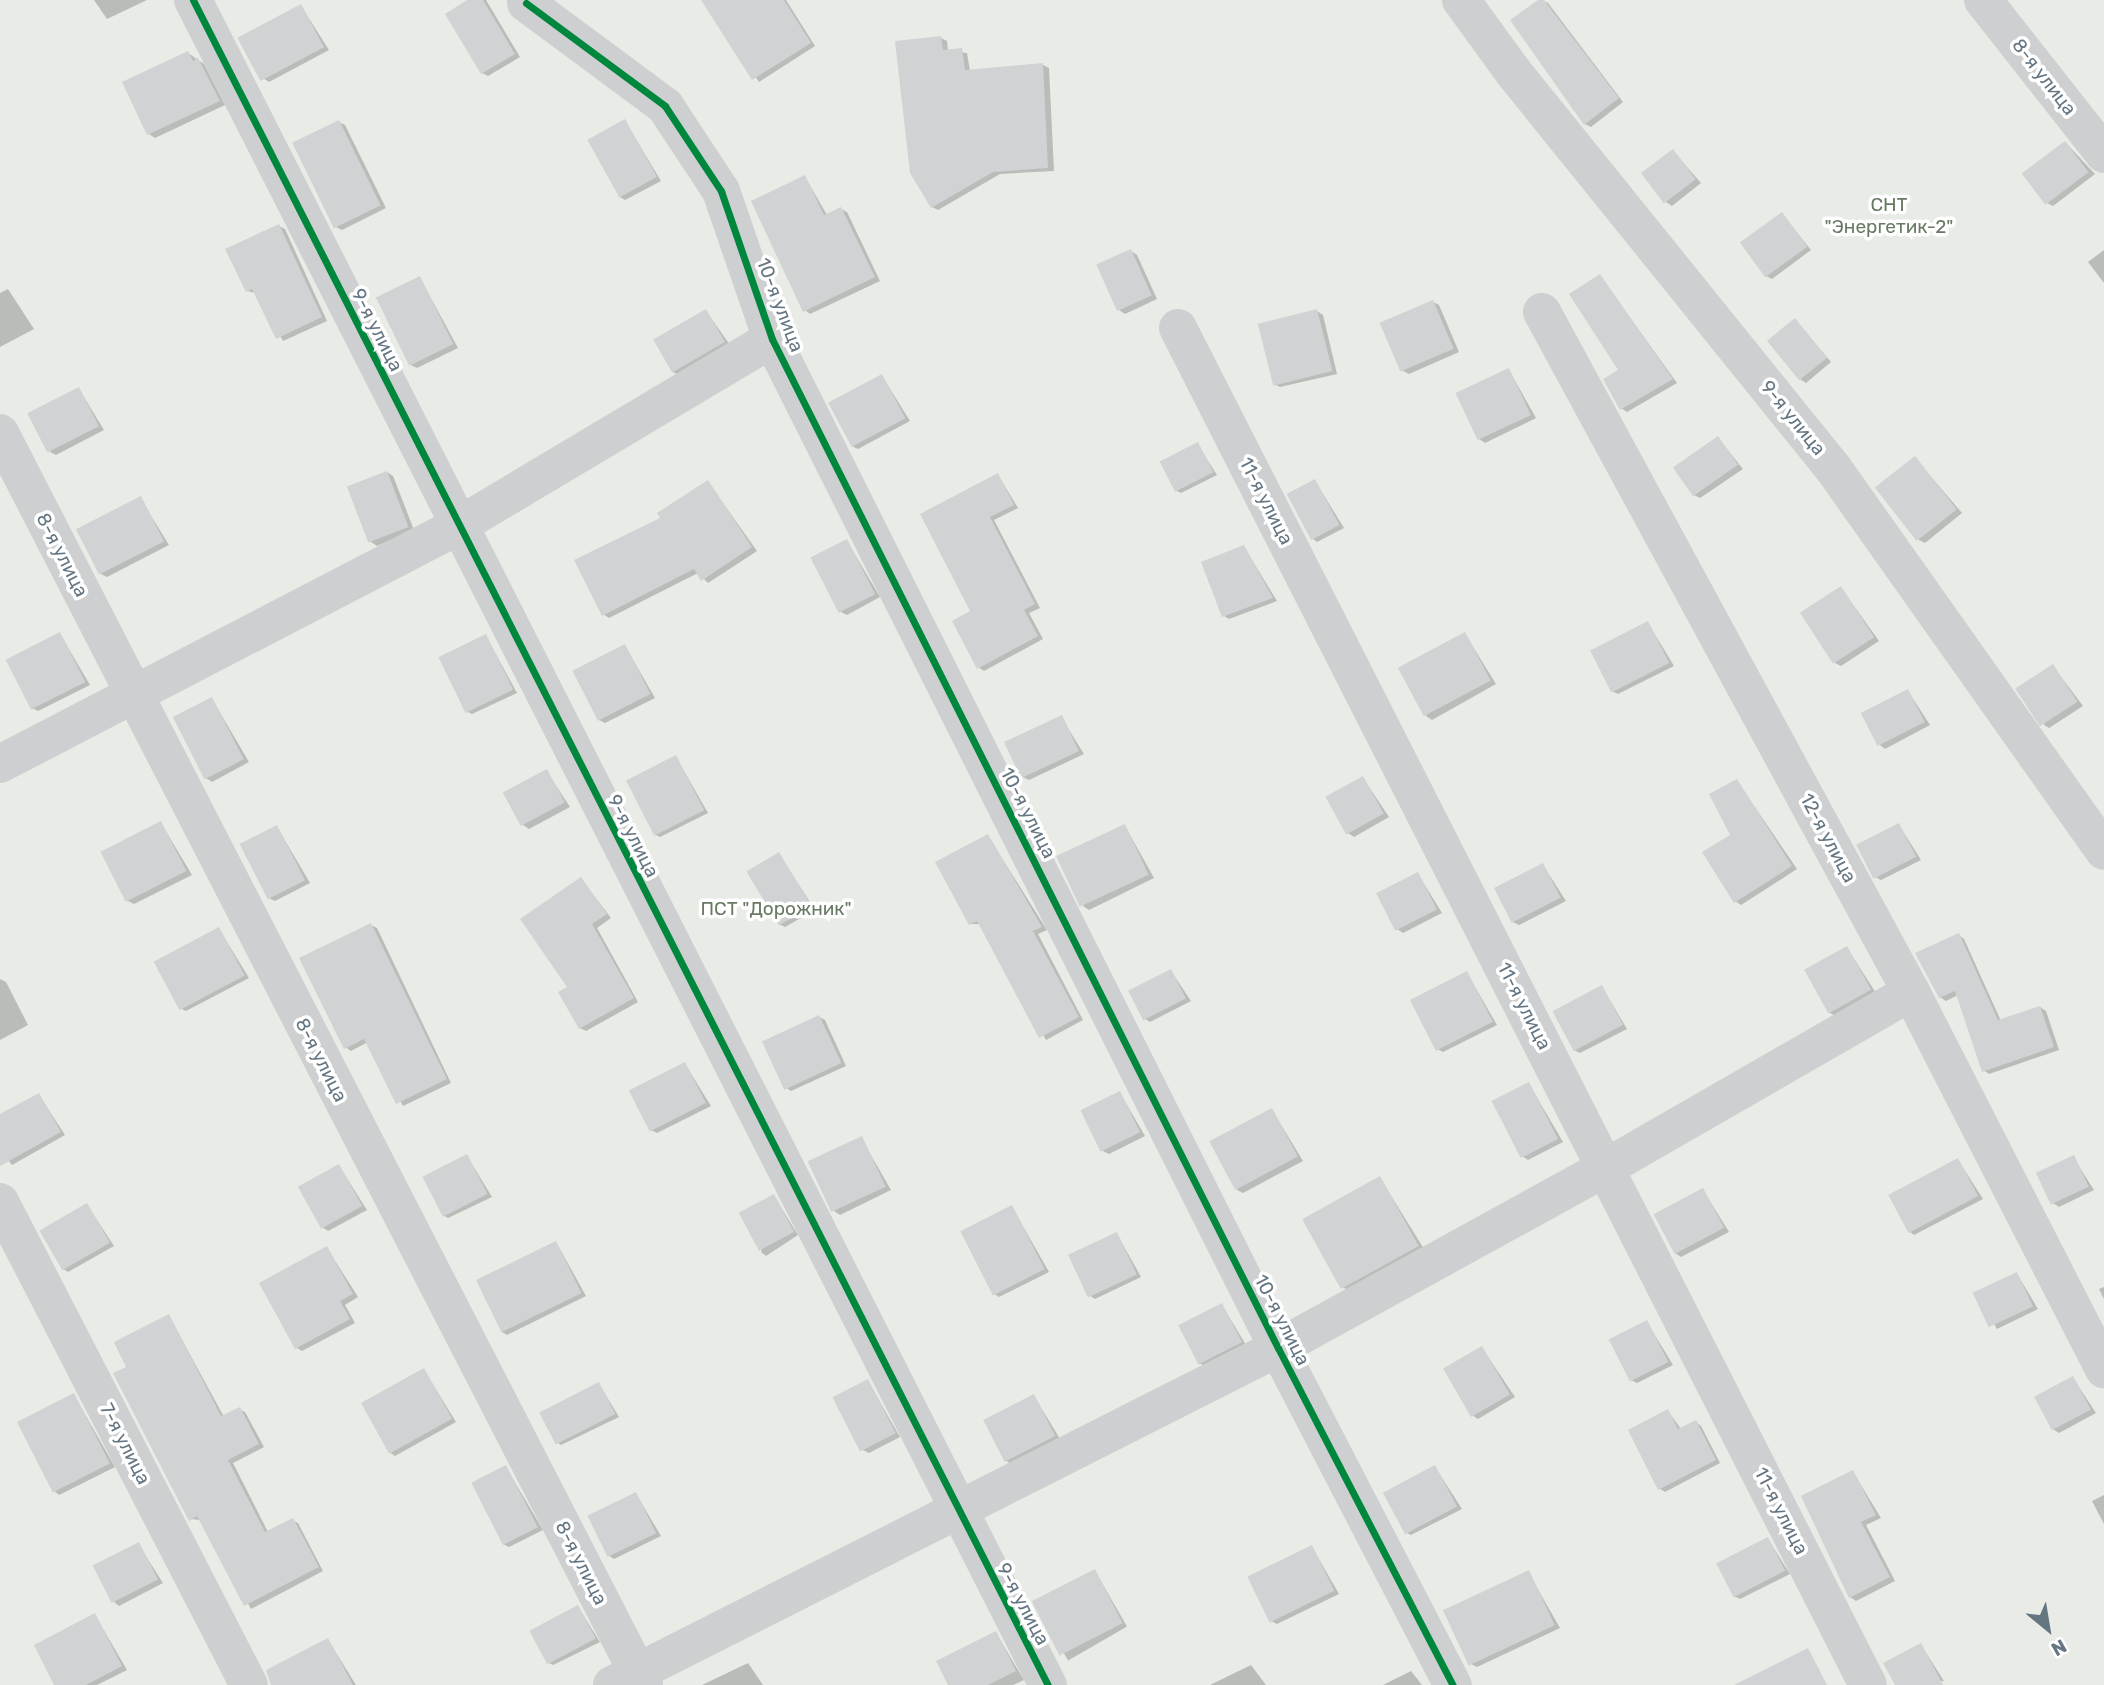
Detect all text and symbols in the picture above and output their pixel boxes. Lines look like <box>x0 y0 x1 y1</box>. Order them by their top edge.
street label: 8-я улица <box>2007 34 2081 120</box>
park label: СHТ "Энергетик-2" <box>1825 194 1953 238</box>
street label: 10-я улица <box>752 255 808 355</box>
street label: 9-я улица <box>346 285 408 375</box>
street label: 9-я улица <box>1756 376 1830 460</box>
street label: 11-я улица <box>1234 453 1298 549</box>
street label: 8-я улица <box>31 509 93 601</box>
street label: 10-я улица <box>995 764 1061 862</box>
street label: 12-я улица <box>1795 790 1861 886</box>
street label: 9-я улица <box>602 791 664 881</box>
park label: ПСТ "Дорожник" <box>700 898 852 920</box>
street label: 11-я улица <box>1492 958 1556 1054</box>
street label: 8-я улица <box>290 1014 352 1106</box>
street label: 10-я улица <box>1249 1271 1315 1369</box>
street label: 7-я улица <box>95 1400 155 1488</box>
street label: 11-я улица <box>1749 1463 1813 1559</box>
street label: 8-я улица <box>550 1517 612 1609</box>
street label: 9-я улица <box>992 1559 1054 1649</box>
north arrow <box>2013 1594 2083 1664</box>
text: N <box>2047 1634 2070 1661</box>

